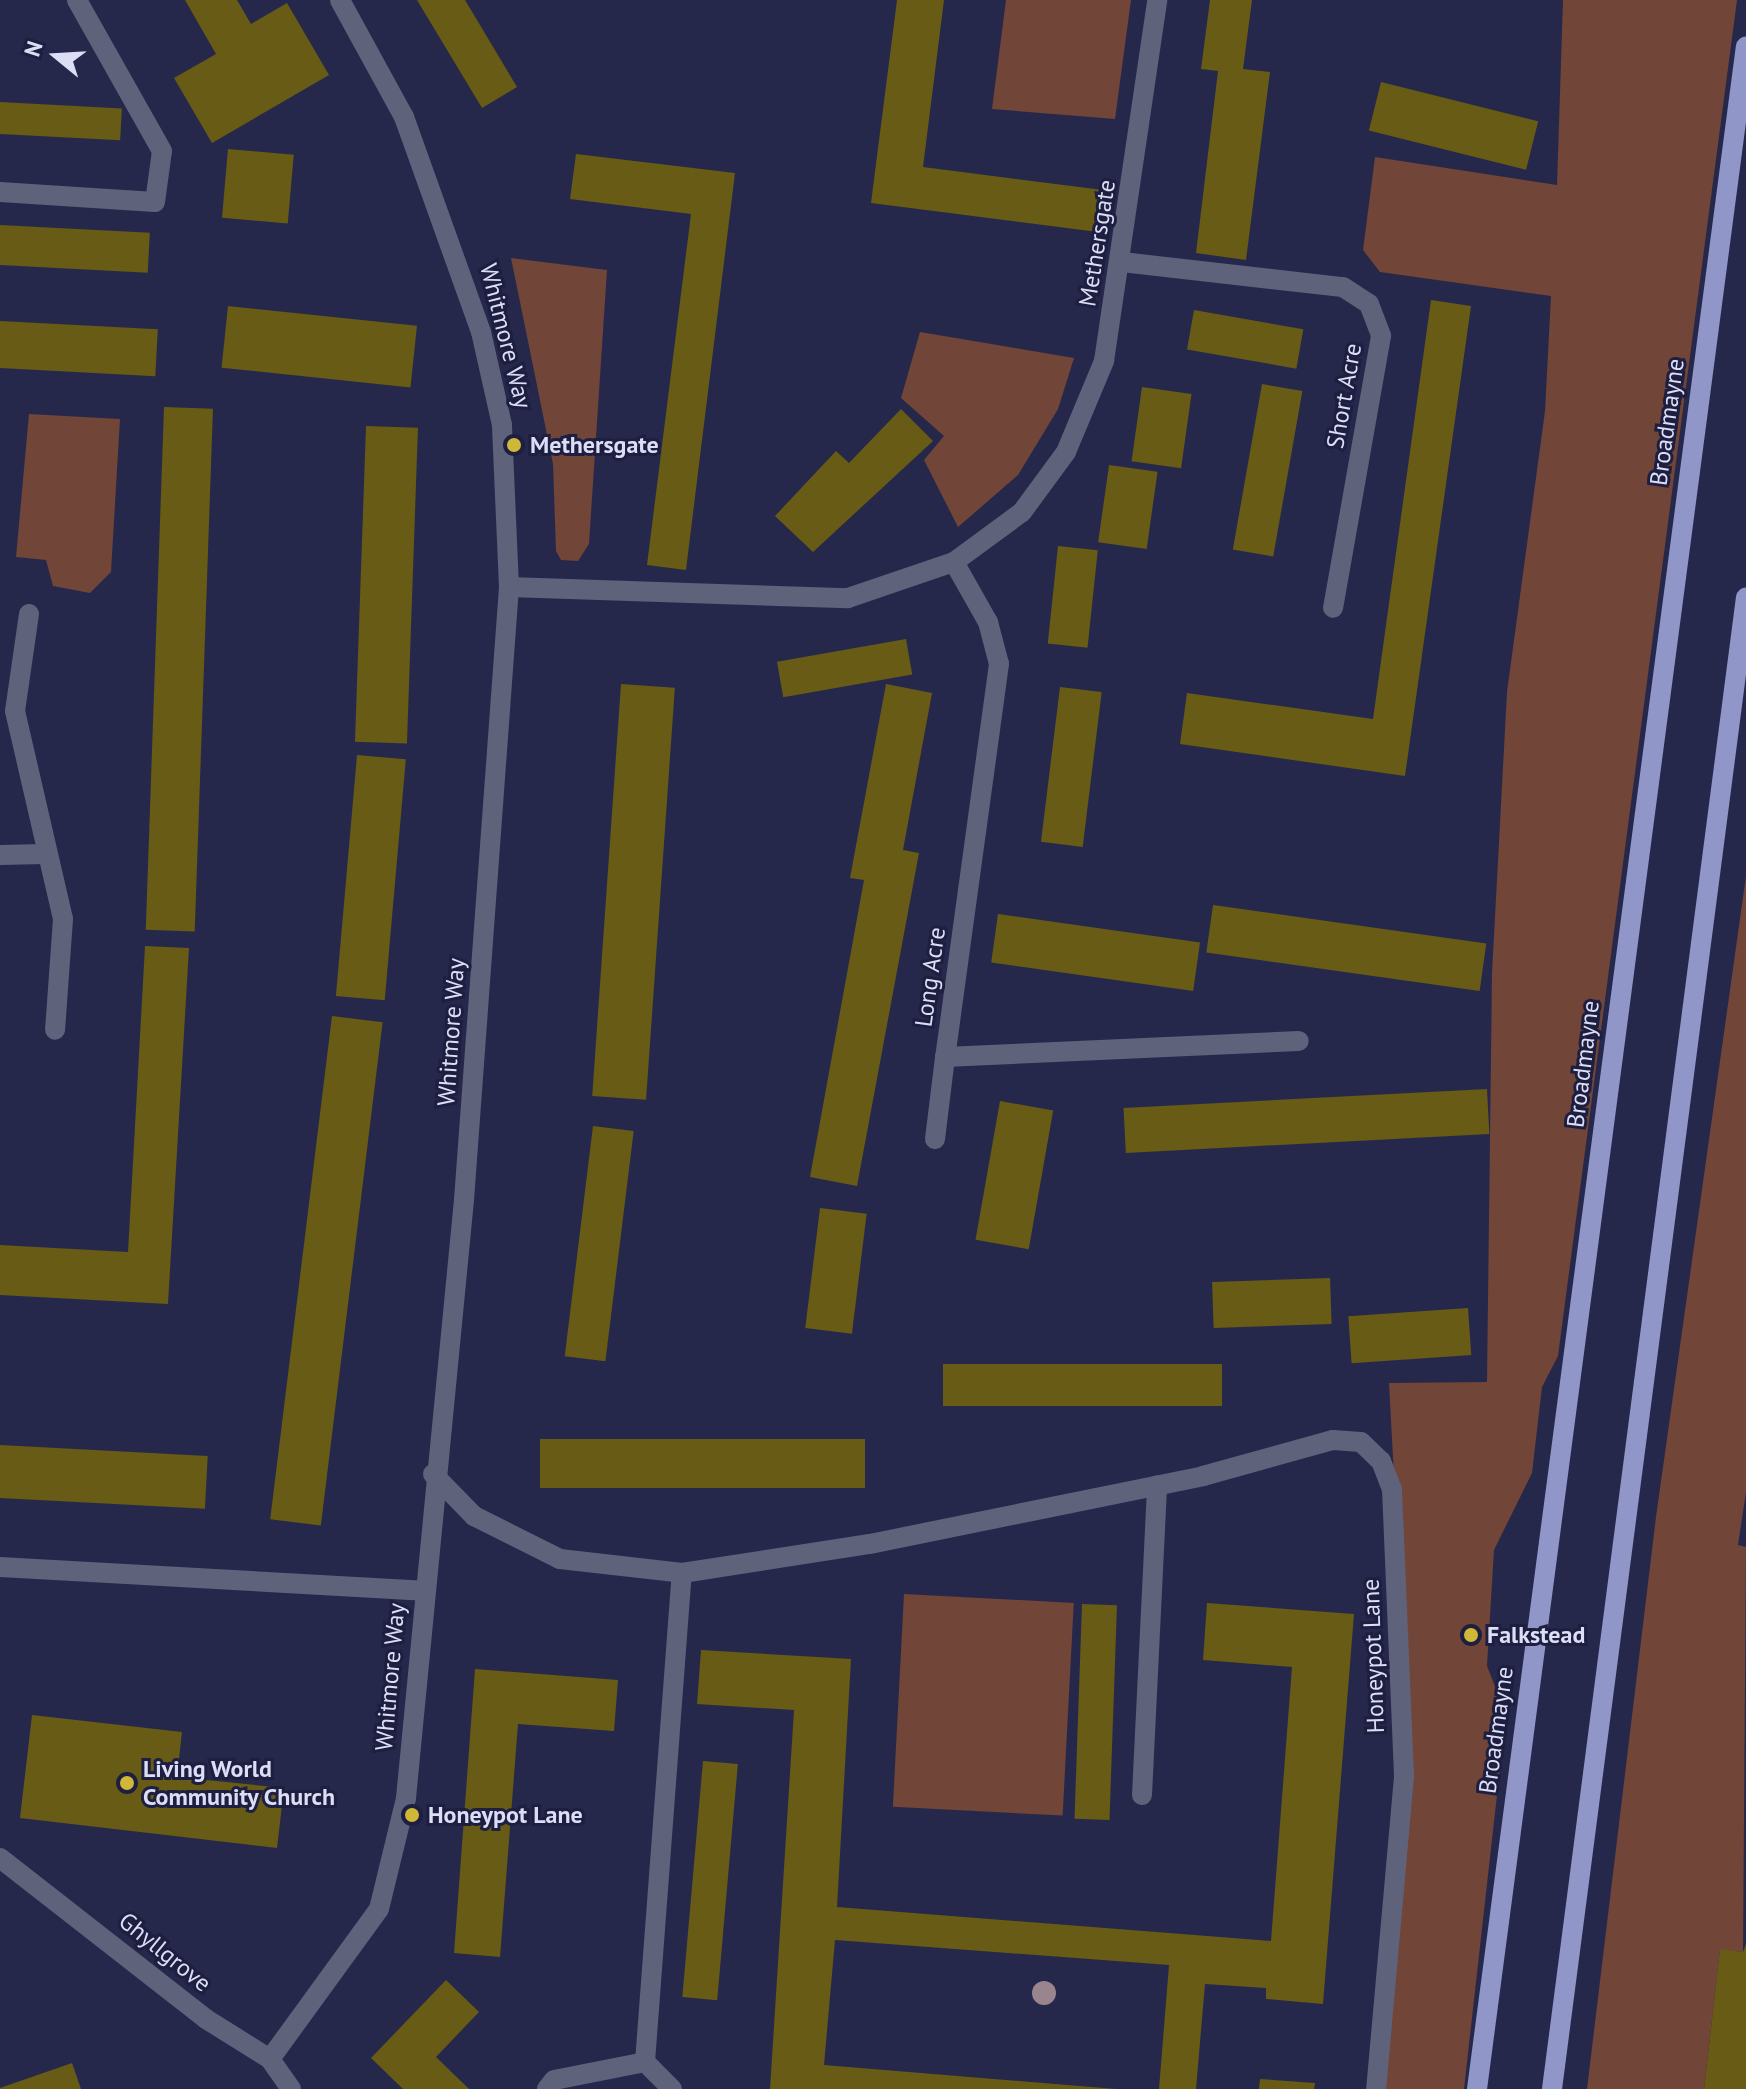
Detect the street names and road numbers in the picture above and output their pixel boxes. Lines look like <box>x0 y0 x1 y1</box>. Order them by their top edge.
street label: Methersgate <box>1073 178 1121 308</box>
street label: Whitmore Way <box>474 260 538 412</box>
street label: Short Acre <box>1321 341 1367 451</box>
street label: Broadmayne <box>1644 357 1690 487</box>
street label: Long Acre <box>909 925 951 1029</box>
street label: Whitmore Way <box>431 957 471 1107</box>
street label: Broadmayne <box>1561 999 1605 1129</box>
street label: Honeypot Lane <box>1356 1578 1390 1734</box>
street label: Whitmore Way <box>369 1602 411 1752</box>
street label: Broadmayne <box>1473 1665 1519 1795</box>
street label: Ghyllgrove <box>113 1906 217 1998</box>

